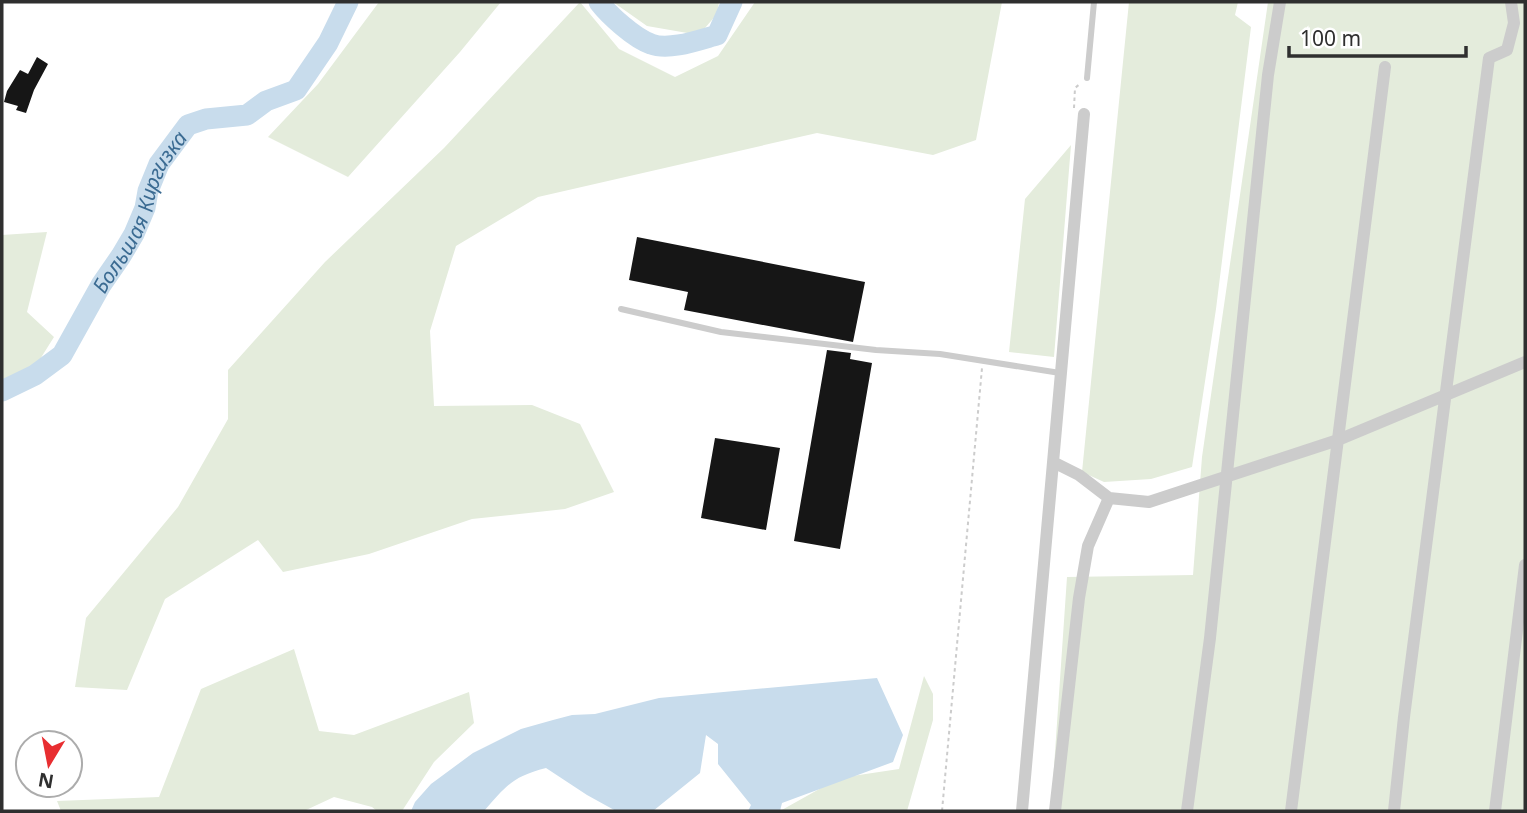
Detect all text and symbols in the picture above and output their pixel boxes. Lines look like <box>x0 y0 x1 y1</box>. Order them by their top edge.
scale bar <box>1289 14 1466 58</box>
text: 100 m <box>1300 24 1361 52</box>
water label: Большая Киргизка <box>86 125 193 298</box>
north arrow <box>14 729 84 799</box>
text: N <box>36 767 56 795</box>

